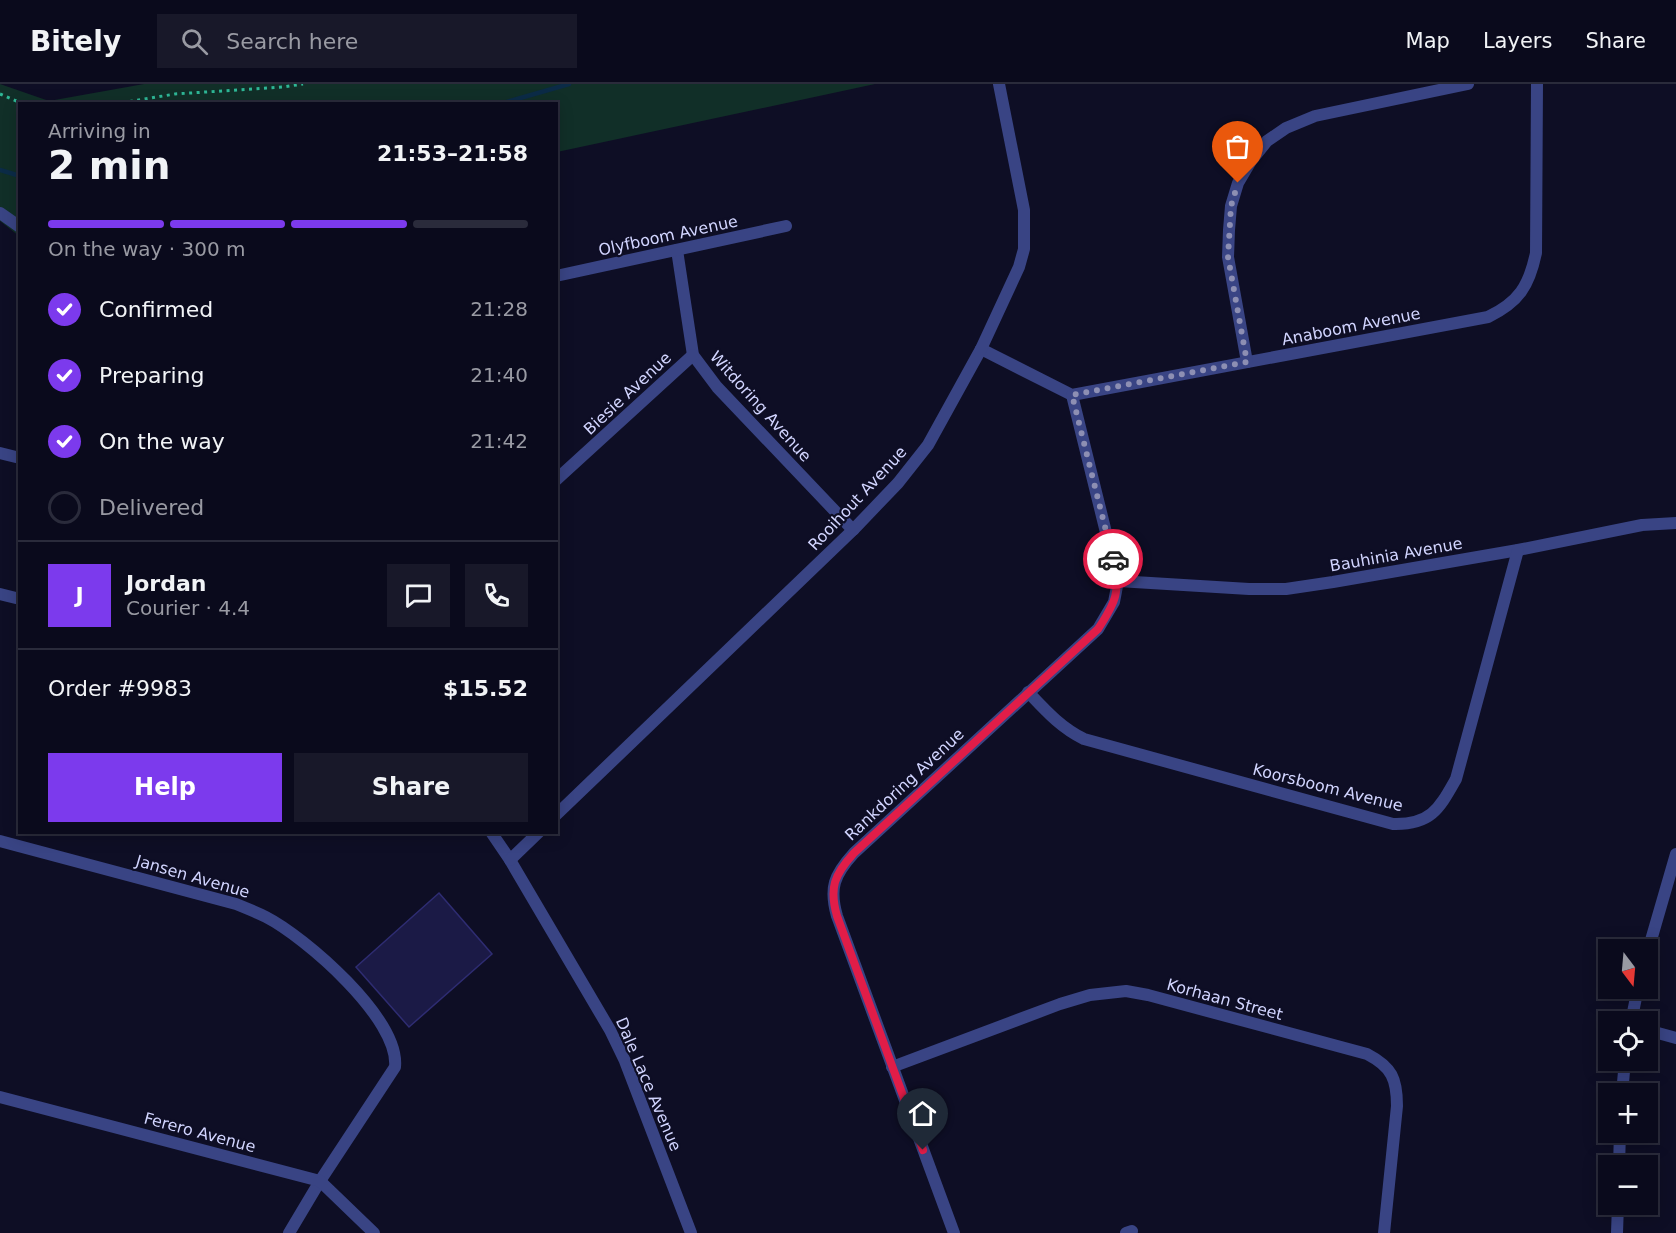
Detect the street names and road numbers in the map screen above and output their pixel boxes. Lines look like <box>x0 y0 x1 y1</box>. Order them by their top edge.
street label: Olyfboom Avenue <box>597 211 740 260</box>
street label: Anaboom Avenue <box>1280 304 1422 349</box>
street label: Witdoring Avenue <box>706 347 815 465</box>
street label: Biesie Avenue <box>580 348 675 439</box>
street label: Rooihout Avenue <box>804 442 910 554</box>
street label: Bauhinia Avenue <box>1328 533 1464 576</box>
street label: Rankdoring Avenue <box>841 724 968 844</box>
street label: Koorsboom Avenue <box>1251 760 1405 815</box>
street label: Jansen Avenue <box>133 851 252 902</box>
street label: Korhaan Street <box>1165 975 1285 1024</box>
street label: Dale Lace Avenue <box>612 1014 685 1154</box>
street label: Ferero Avenue <box>142 1108 258 1157</box>

